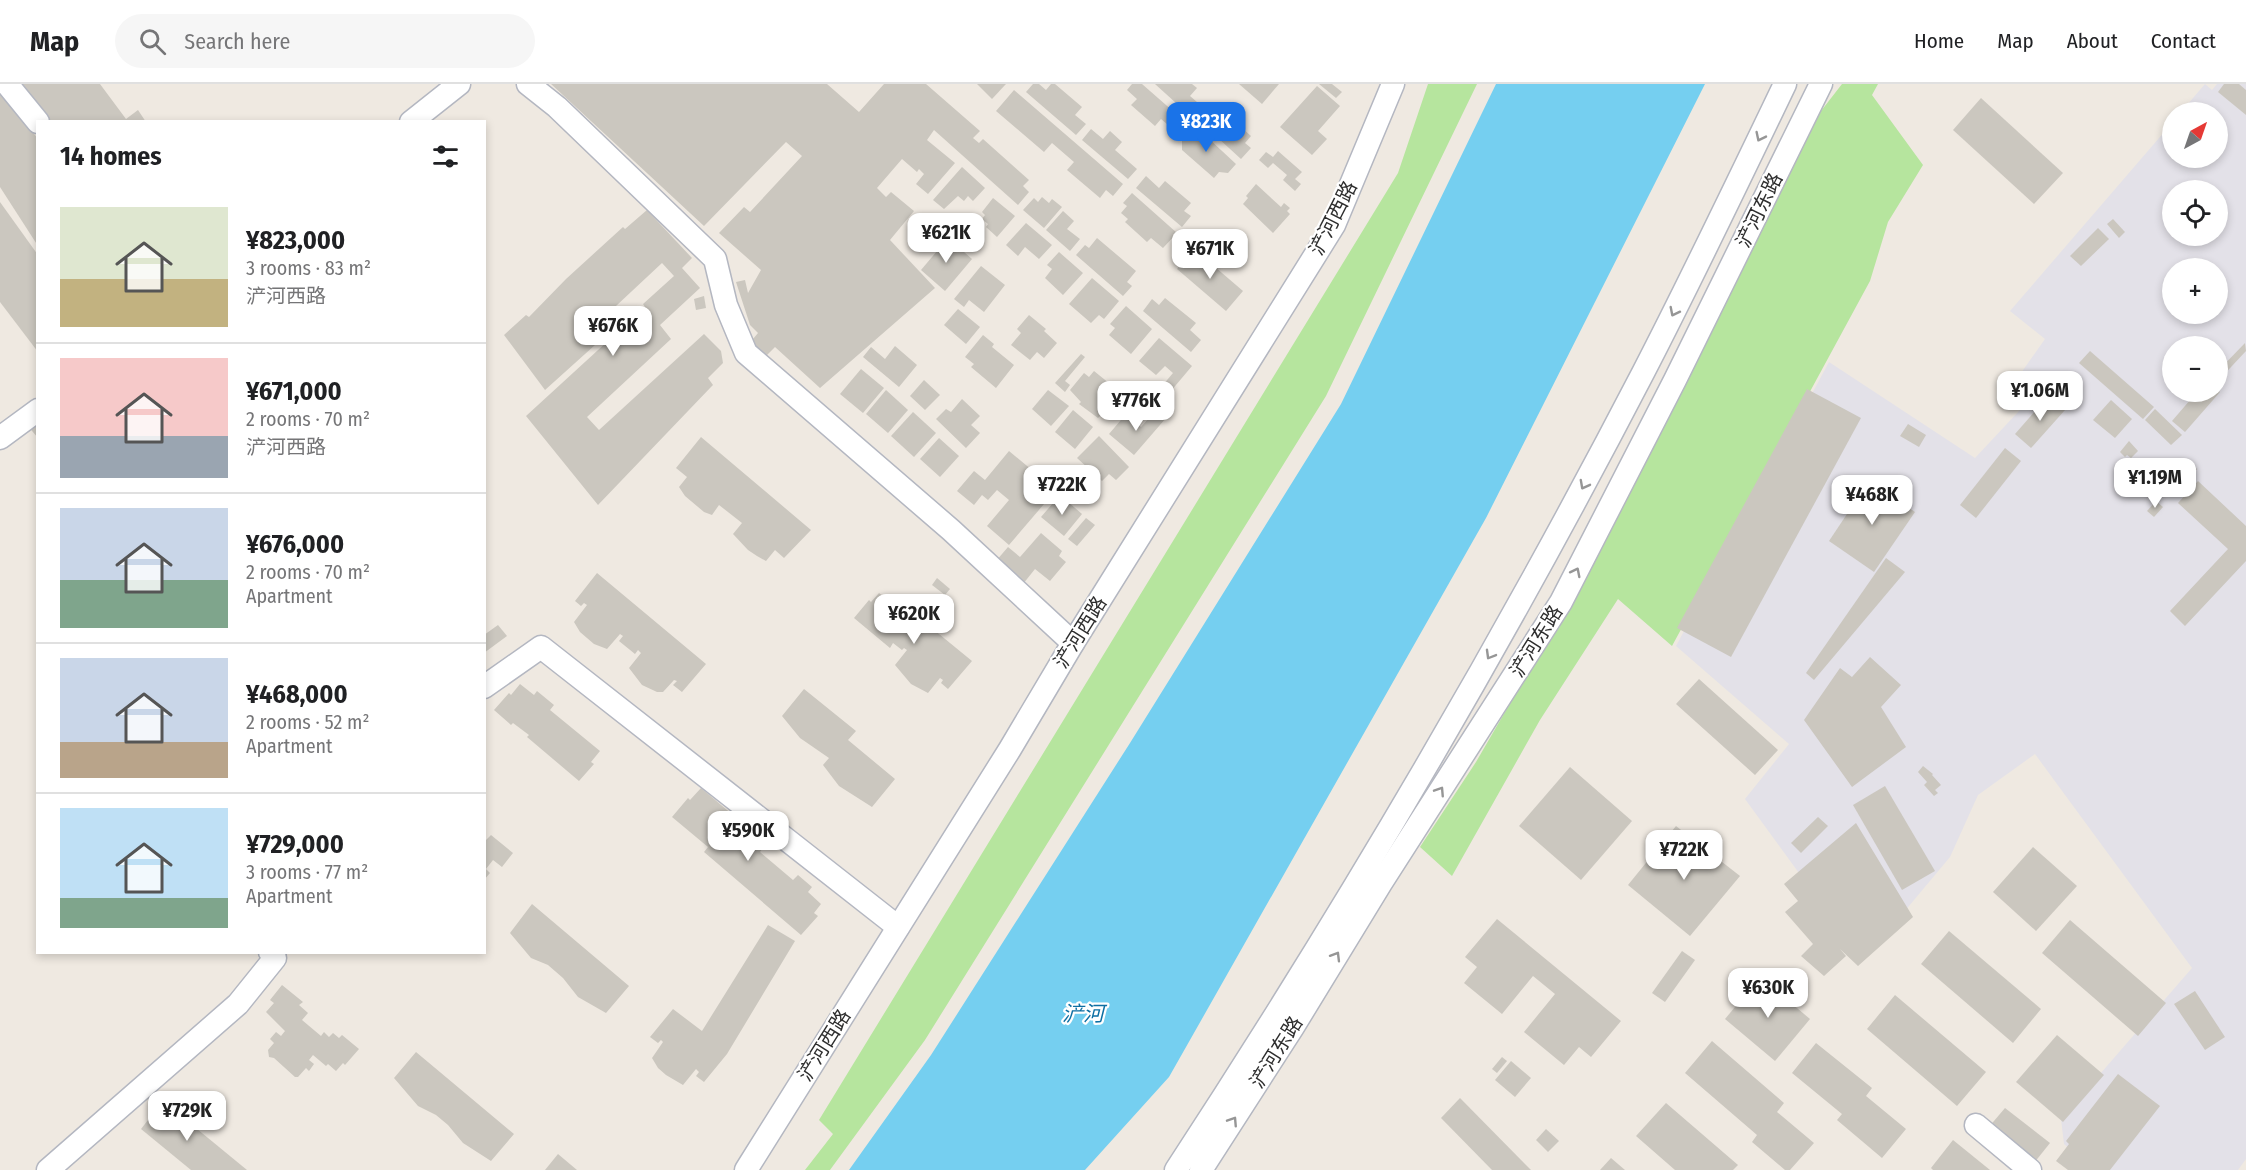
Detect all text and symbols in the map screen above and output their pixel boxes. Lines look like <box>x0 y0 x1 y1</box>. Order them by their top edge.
search box <box>115 14 535 68</box>
text: Map <box>30 25 79 58</box>
icon: search <box>136 25 169 58</box>
text: Search here <box>184 28 290 55</box>
text: Home <box>1914 28 1964 54</box>
text: Map <box>1997 28 2034 54</box>
text: About <box>2067 28 2118 54</box>
text: Contact <box>2151 28 2216 54</box>
pin: ¥823K <box>1164 102 1248 153</box>
north arrow <box>2162 102 2228 168</box>
map controls <box>2162 102 2228 402</box>
text: ¥823K <box>1181 109 1231 133</box>
one-way arrow <box>1755 130 1767 141</box>
icon: filters <box>429 140 462 173</box>
text: 14 homes <box>60 141 162 172</box>
street label: 浐河东路 <box>1731 169 1787 251</box>
street label: 浐河西路 <box>1304 177 1362 259</box>
button: locate <box>2162 180 2228 246</box>
pin: ¥621K <box>904 213 988 264</box>
text: ¥621K <box>921 220 971 244</box>
text: ¥823,000 <box>246 225 345 256</box>
pin: ¥671K <box>1168 229 1252 280</box>
icon: home <box>108 231 180 303</box>
text: ¥671K <box>1186 236 1234 260</box>
text: 3 rooms · 83 m² <box>246 256 371 280</box>
button: + <box>2162 258 2228 324</box>
text: 浐河西路 <box>246 284 326 308</box>
one-way arrow <box>1670 305 1682 316</box>
pin: ¥676K <box>571 306 655 357</box>
text: ¥676K <box>588 313 638 337</box>
button: − <box>2162 336 2228 402</box>
pin: ¥1.06M <box>1991 371 2089 422</box>
text: ¥671,000 <box>246 376 342 407</box>
text: ¥1.06M <box>2011 378 2069 402</box>
pin: ¥776K <box>1094 381 1178 432</box>
icon: home <box>108 382 180 454</box>
text: ¥776K <box>1111 388 1161 412</box>
text: 2 rooms · 70 m² <box>246 407 370 431</box>
text: 浐河西路 <box>246 435 326 459</box>
pin: ¥1.19M <box>2106 458 2204 509</box>
pin: ¥722K <box>1020 465 1104 516</box>
text: ¥1.19M <box>2128 465 2182 489</box>
text: ¥722K <box>1038 472 1086 496</box>
pin: ¥468K <box>1830 475 1914 526</box>
one-way arrow <box>1580 478 1591 489</box>
text: ¥468K <box>1846 482 1898 506</box>
text: ¥676,000 <box>246 529 344 560</box>
icon: home <box>108 532 180 604</box>
text: 2 rooms · 70 m² <box>246 560 370 584</box>
one-way arrow <box>1569 567 1581 578</box>
text: Apartment <box>246 584 333 608</box>
street label: 浐河西路 <box>1049 592 1111 672</box>
pin: ¥620K <box>872 594 956 645</box>
text: ¥620K <box>888 601 940 625</box>
street label: 浐河东路 <box>1505 601 1567 681</box>
one-way arrow <box>1485 649 1497 659</box>
text: ¥468,000 <box>246 679 348 710</box>
icon: home <box>108 682 180 754</box>
text: 2 rooms · 52 m² <box>246 710 370 734</box>
text: Apartment <box>246 734 333 758</box>
one-way arrow <box>1433 787 1445 797</box>
pin: ¥590K <box>706 811 790 862</box>
text: ¥590K <box>722 818 774 842</box>
text: ¥729,000 <box>246 829 344 860</box>
pin: ¥722K <box>1642 830 1726 881</box>
icon: home <box>108 832 180 904</box>
text: ¥722K <box>1660 837 1708 861</box>
text: 3 rooms · 77 m² <box>246 860 368 884</box>
text: Apartment <box>246 884 333 908</box>
one-way arrow <box>1329 952 1341 962</box>
pin: ¥630K <box>1726 968 1810 1019</box>
text: ¥630K <box>1742 975 1794 999</box>
water label: 浐河 <box>1062 1001 1108 1027</box>
street label: 浐河西路 <box>793 1005 855 1085</box>
street label: 浐河东路 <box>1245 1012 1307 1092</box>
pin: ¥729K <box>145 1091 229 1142</box>
text: ¥729K <box>162 1098 212 1122</box>
one-way arrow <box>1225 1117 1237 1127</box>

